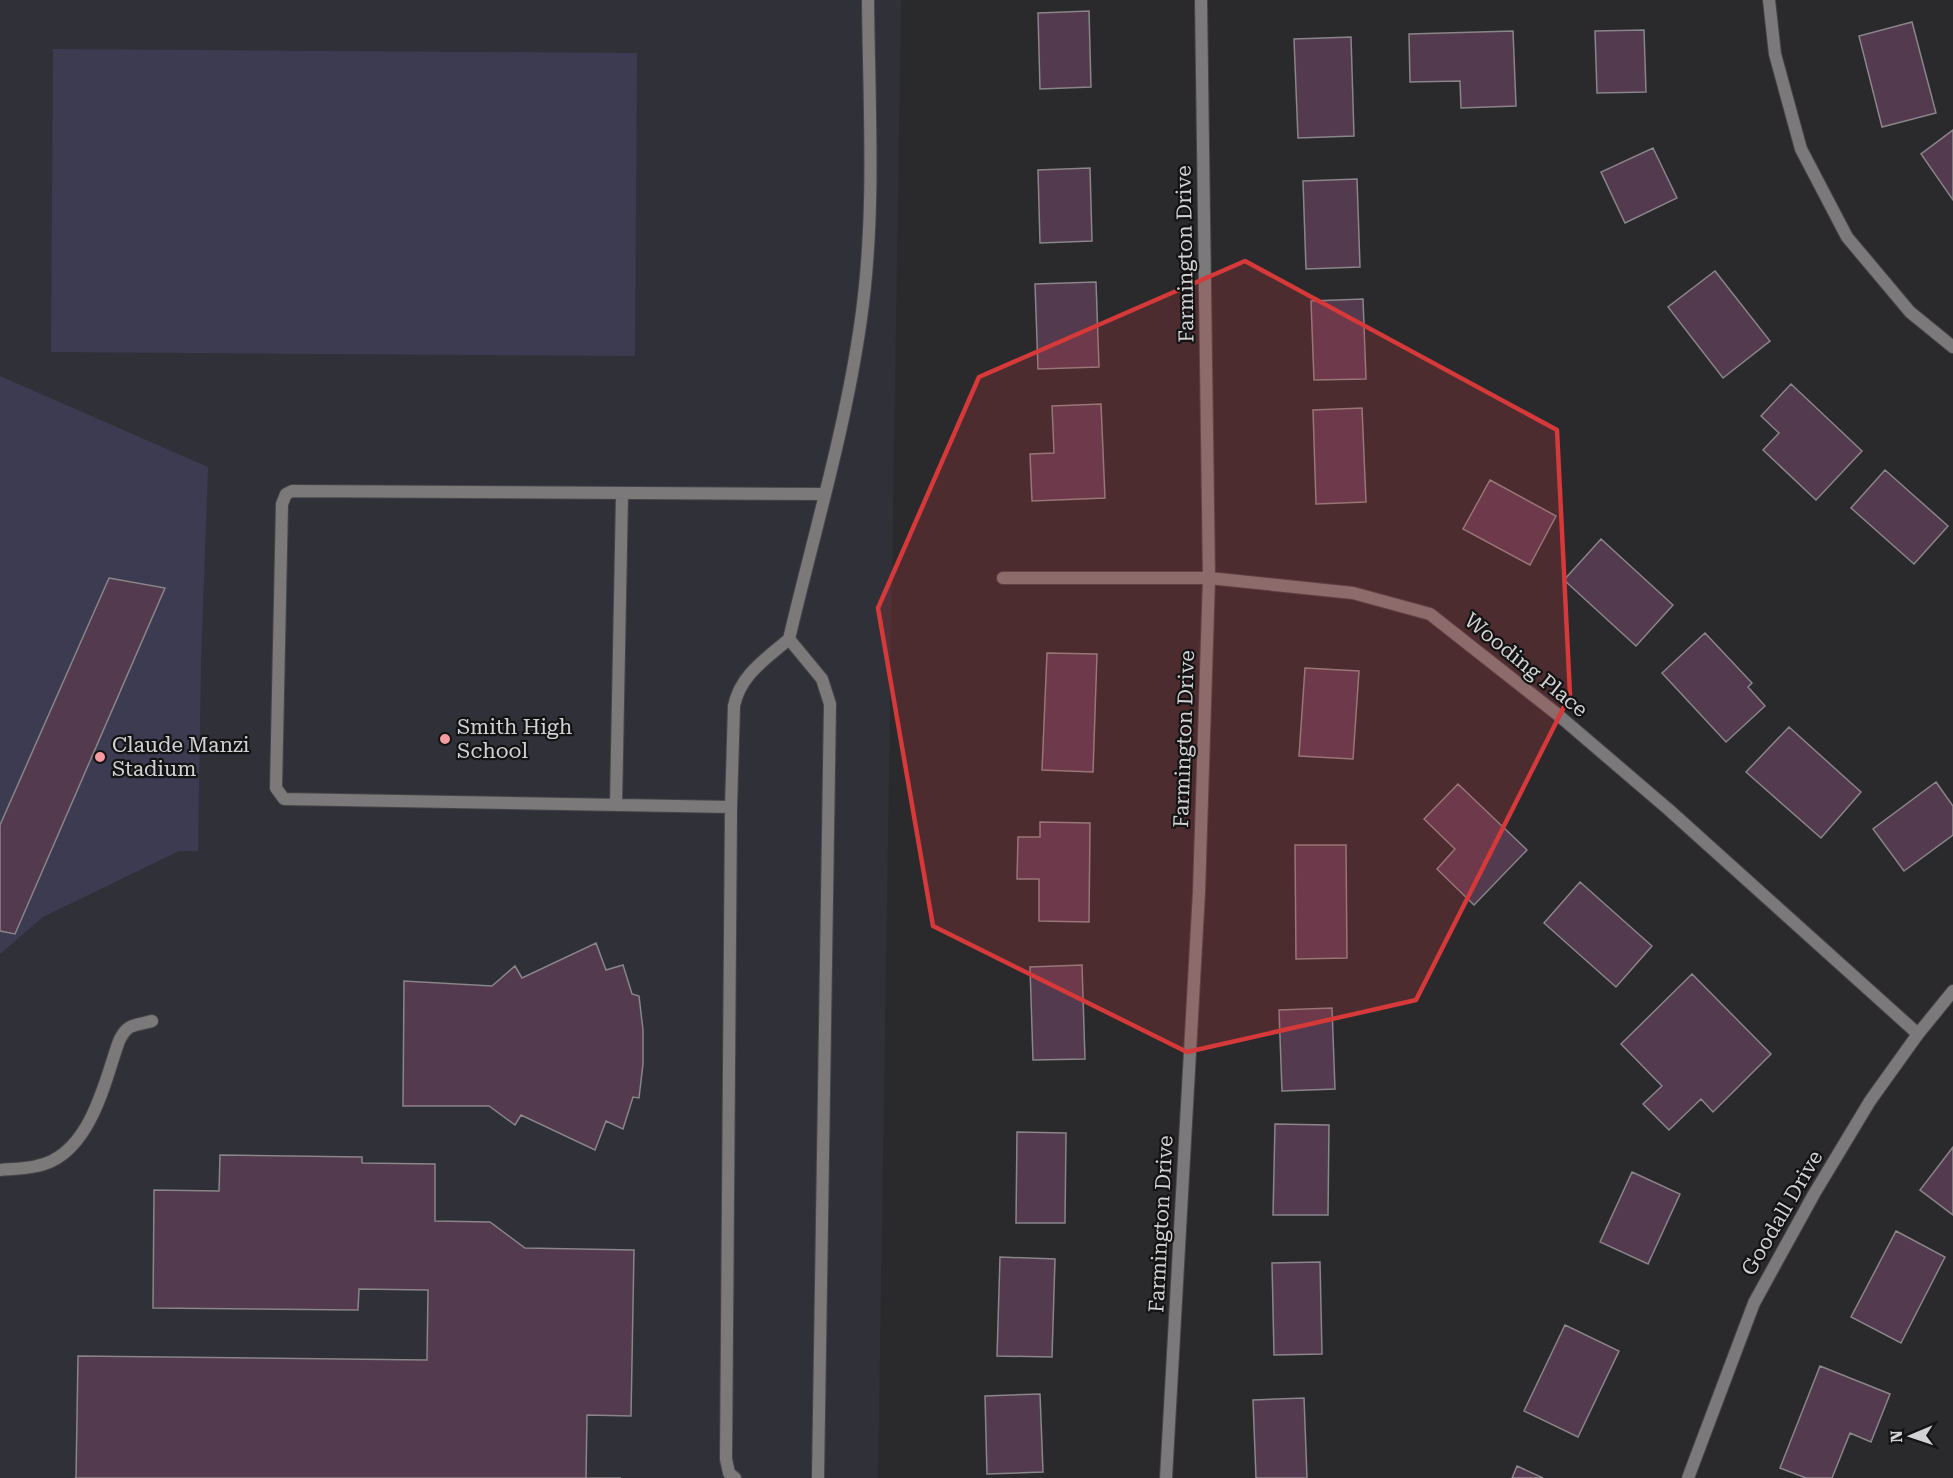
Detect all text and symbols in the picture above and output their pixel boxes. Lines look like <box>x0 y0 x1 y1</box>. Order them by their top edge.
street label: Farmington Drive <box>1171 165 1199 343</box>
street label: Wooding Place <box>1460 608 1592 722</box>
street label: Farmington Drive <box>1169 650 1199 828</box>
place label: Smith High School <box>457 715 573 763</box>
marker: Smith High School <box>438 732 452 746</box>
place label: Claude Manzi Stadium <box>112 733 250 781</box>
marker: Claude Manzi Stadium <box>93 750 107 764</box>
street label: Farmington Drive <box>1144 1135 1178 1313</box>
street label: Goodall Drive <box>1736 1146 1828 1280</box>
north arrow <box>1881 1406 1941 1466</box>
text: N <box>1887 1430 1906 1443</box>

